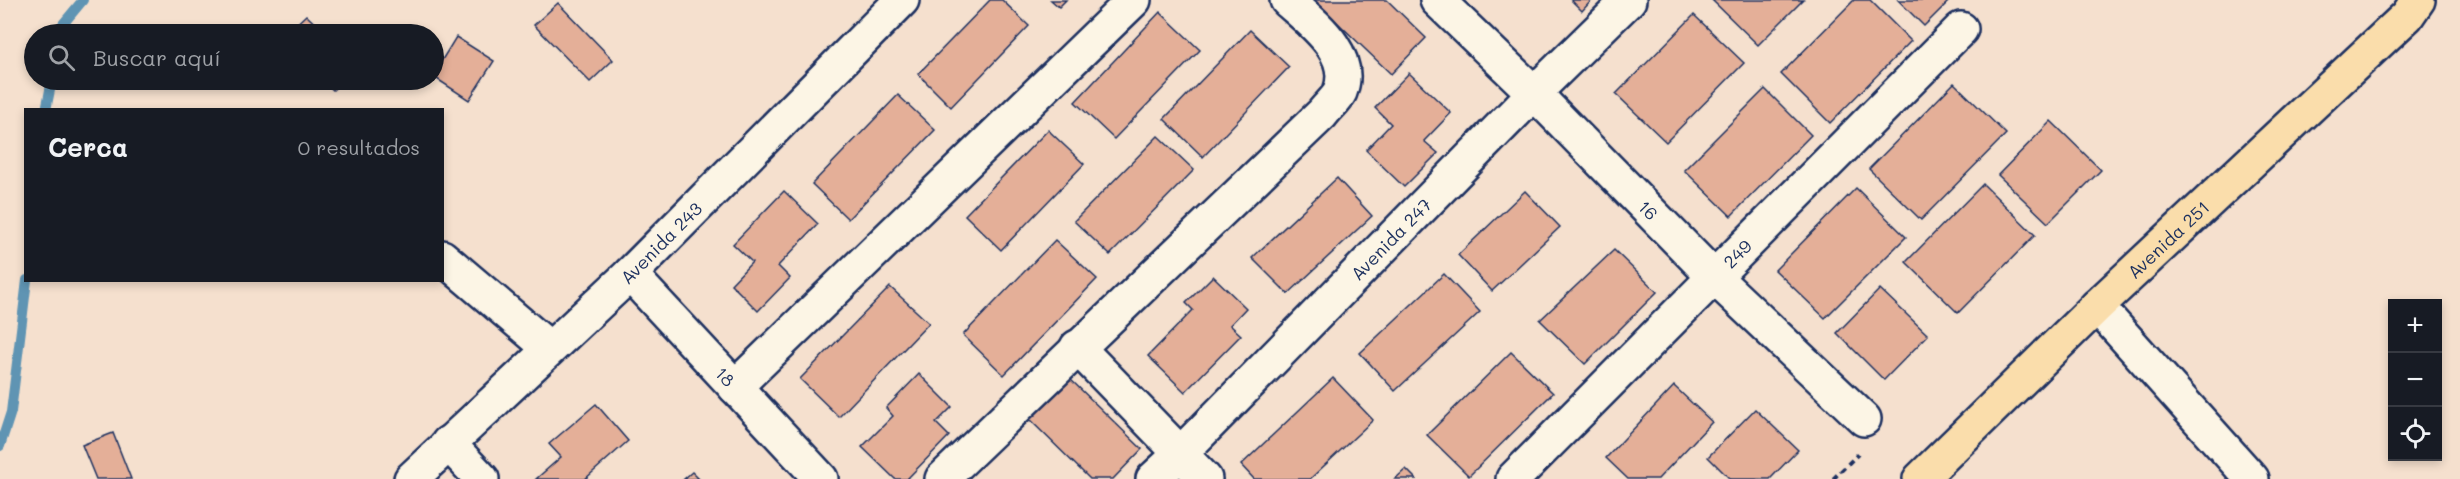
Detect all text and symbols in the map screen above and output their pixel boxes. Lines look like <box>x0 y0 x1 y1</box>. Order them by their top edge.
search box <box>24 24 444 90</box>
icon: search <box>45 41 78 74</box>
text: Buscar aquí <box>93 43 221 72</box>
text: Cerca <box>48 130 128 164</box>
text: 0 resultados <box>298 134 420 160</box>
street label: Avenida 247 <box>1345 193 1437 285</box>
street label: 16 <box>1633 195 1664 225</box>
street label: Avenida 251 <box>2122 195 2214 284</box>
street label: Avenida 243 <box>615 197 707 289</box>
street label: 249 <box>1718 234 1757 273</box>
map controls <box>2388 299 2442 461</box>
button: + <box>2388 299 2442 353</box>
button: − <box>2388 353 2442 407</box>
street label: 18 <box>710 361 741 392</box>
button: locate <box>2388 407 2442 461</box>

